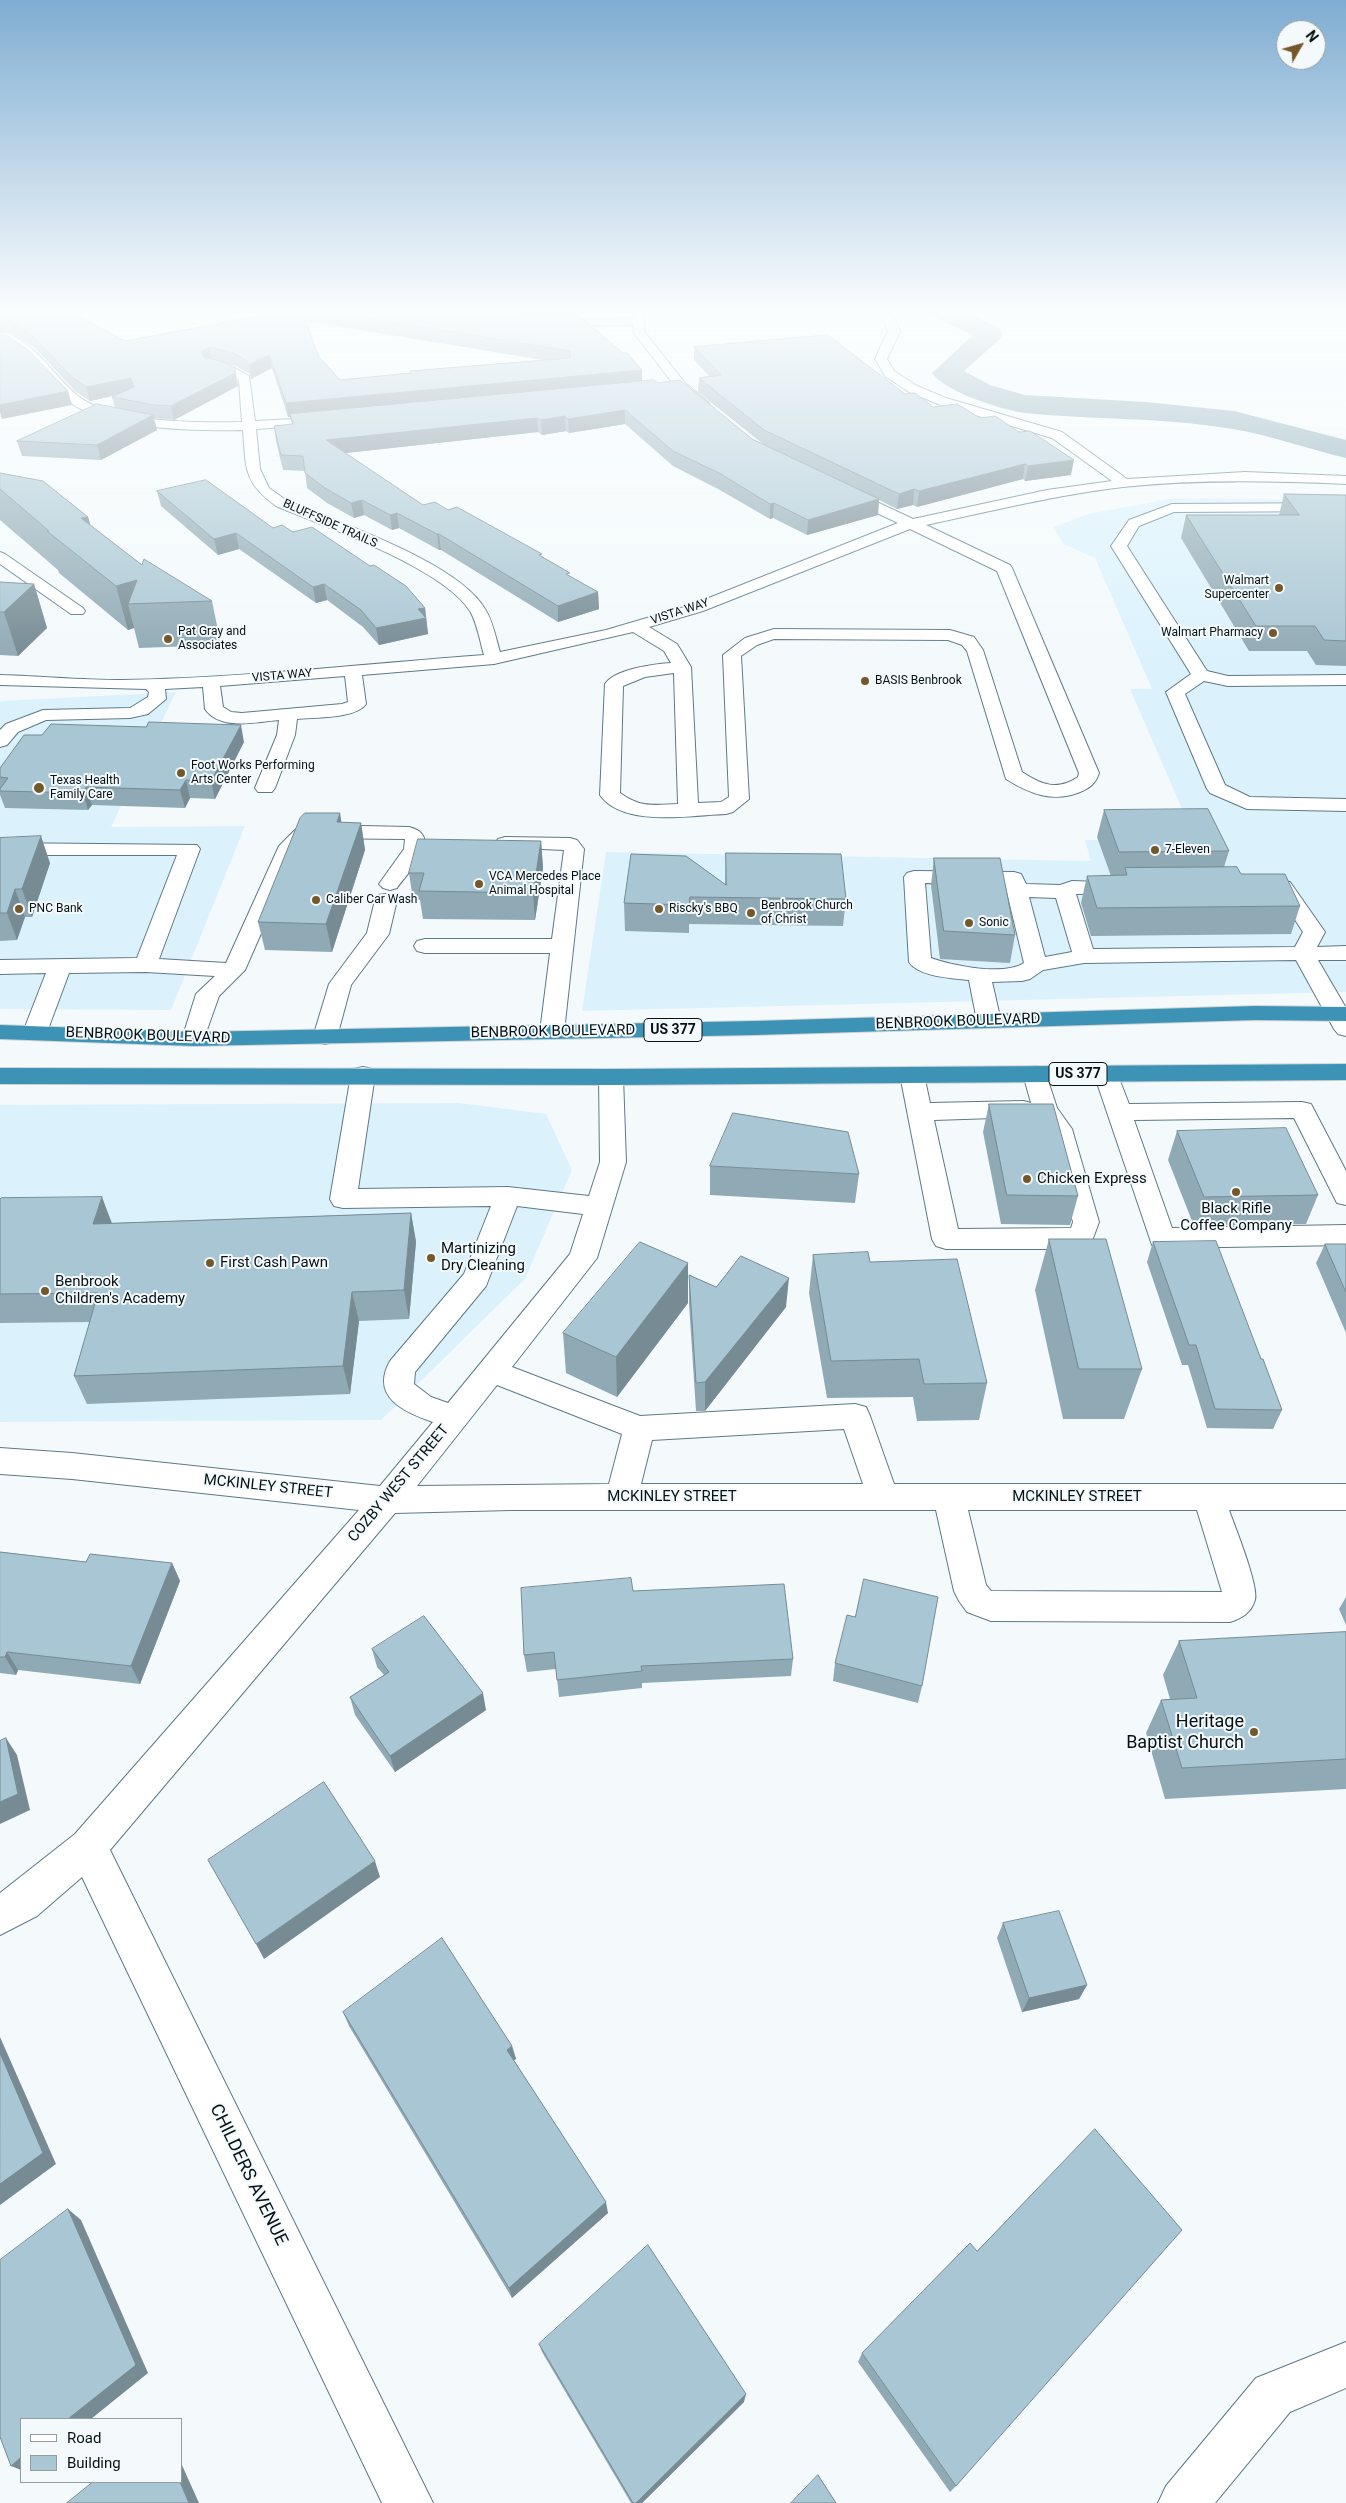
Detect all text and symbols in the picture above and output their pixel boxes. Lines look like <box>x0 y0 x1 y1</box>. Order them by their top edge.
north arrow <box>1276 20 1326 70</box>
text: N <box>1303 28 1321 45</box>
street label: BLUFFSIDE TRAILS <box>280 497 380 551</box>
place label: Walmart Supercenter <box>1205 574 1269 602</box>
marker: Walmart Supercenter <box>1273 582 1285 594</box>
street label: VISTA WAY <box>649 596 711 628</box>
place label: Pat Gray and Associates <box>178 625 246 653</box>
place label: Walmart Pharmacy <box>1161 626 1263 640</box>
marker: Walmart Pharmacy <box>1267 627 1279 639</box>
marker: Pat Gray and Associates <box>162 633 174 645</box>
street label: VISTA WAY <box>251 666 313 686</box>
place label: BASIS Benbrook <box>875 674 962 688</box>
marker: BASIS Benbrook <box>859 675 871 687</box>
place label: Foot Works Performing Arts Center <box>191 759 315 787</box>
marker: Foot Works Performing Arts Center <box>175 767 187 779</box>
place label: Texas Health Family Care <box>50 774 119 802</box>
marker: Texas Health Family Care <box>32 781 46 795</box>
place label: 7-Eleven <box>1165 843 1210 857</box>
marker: 7-Eleven <box>1149 844 1161 856</box>
place label: VCA Mercedes Place Animal Hospital <box>489 870 601 898</box>
marker: VCA Mercedes Place Animal Hospital <box>473 878 485 890</box>
place label: Caliber Car Wash <box>326 893 417 907</box>
marker: Caliber Car Wash <box>310 894 322 906</box>
place label: Benbrook Church of Christ <box>761 899 853 927</box>
place label: PNC Bank <box>29 902 83 916</box>
place label: Riscky's BBQ <box>669 902 738 916</box>
marker: PNC Bank <box>13 903 25 915</box>
marker: Riscky's BBQ <box>653 903 665 915</box>
marker: Benbrook Church of Christ <box>745 907 757 919</box>
place label: Sonic <box>979 916 1009 930</box>
marker: Sonic <box>963 917 975 929</box>
street label: BENBROOK BOULEVARD <box>875 1010 1041 1034</box>
road number: US 377 <box>644 1018 702 1042</box>
street label: BENBROOK BOULEVARD <box>470 1022 636 1042</box>
street label: BENBROOK BOULEVARD <box>65 1024 231 1048</box>
road number: US 377 <box>1049 1062 1107 1086</box>
place label: Chicken Express <box>1037 1170 1147 1188</box>
marker: Chicken Express <box>1021 1173 1033 1185</box>
marker: Black Rifle Coffee Company <box>1230 1186 1242 1198</box>
place label: Black Rifle Coffee Company <box>1180 1200 1292 1235</box>
place label: Martinizing Dry Cleaning <box>441 1240 525 1275</box>
marker: Martinizing Dry Cleaning <box>425 1252 437 1264</box>
place label: First Cash Pawn <box>220 1254 328 1272</box>
marker: First Cash Pawn <box>204 1257 216 1269</box>
place label: Benbrook Children's Academy <box>55 1273 185 1308</box>
marker: Benbrook Children's Academy <box>39 1285 51 1297</box>
street label: COZBY WEST STREET <box>345 1422 453 1546</box>
street label: MCKINLEY STREET <box>203 1471 333 1503</box>
street label: MCKINLEY STREET <box>607 1488 737 1506</box>
street label: MCKINLEY STREET <box>1012 1488 1142 1506</box>
place label: Heritage Baptist Church <box>1126 1711 1244 1754</box>
marker: Heritage Baptist Church <box>1248 1726 1260 1738</box>
street label: CHILDERS AVENUE <box>204 2101 292 2249</box>
legend <box>20 2418 182 2483</box>
text: Road <box>67 2429 101 2447</box>
text: Building <box>67 2454 121 2472</box>

